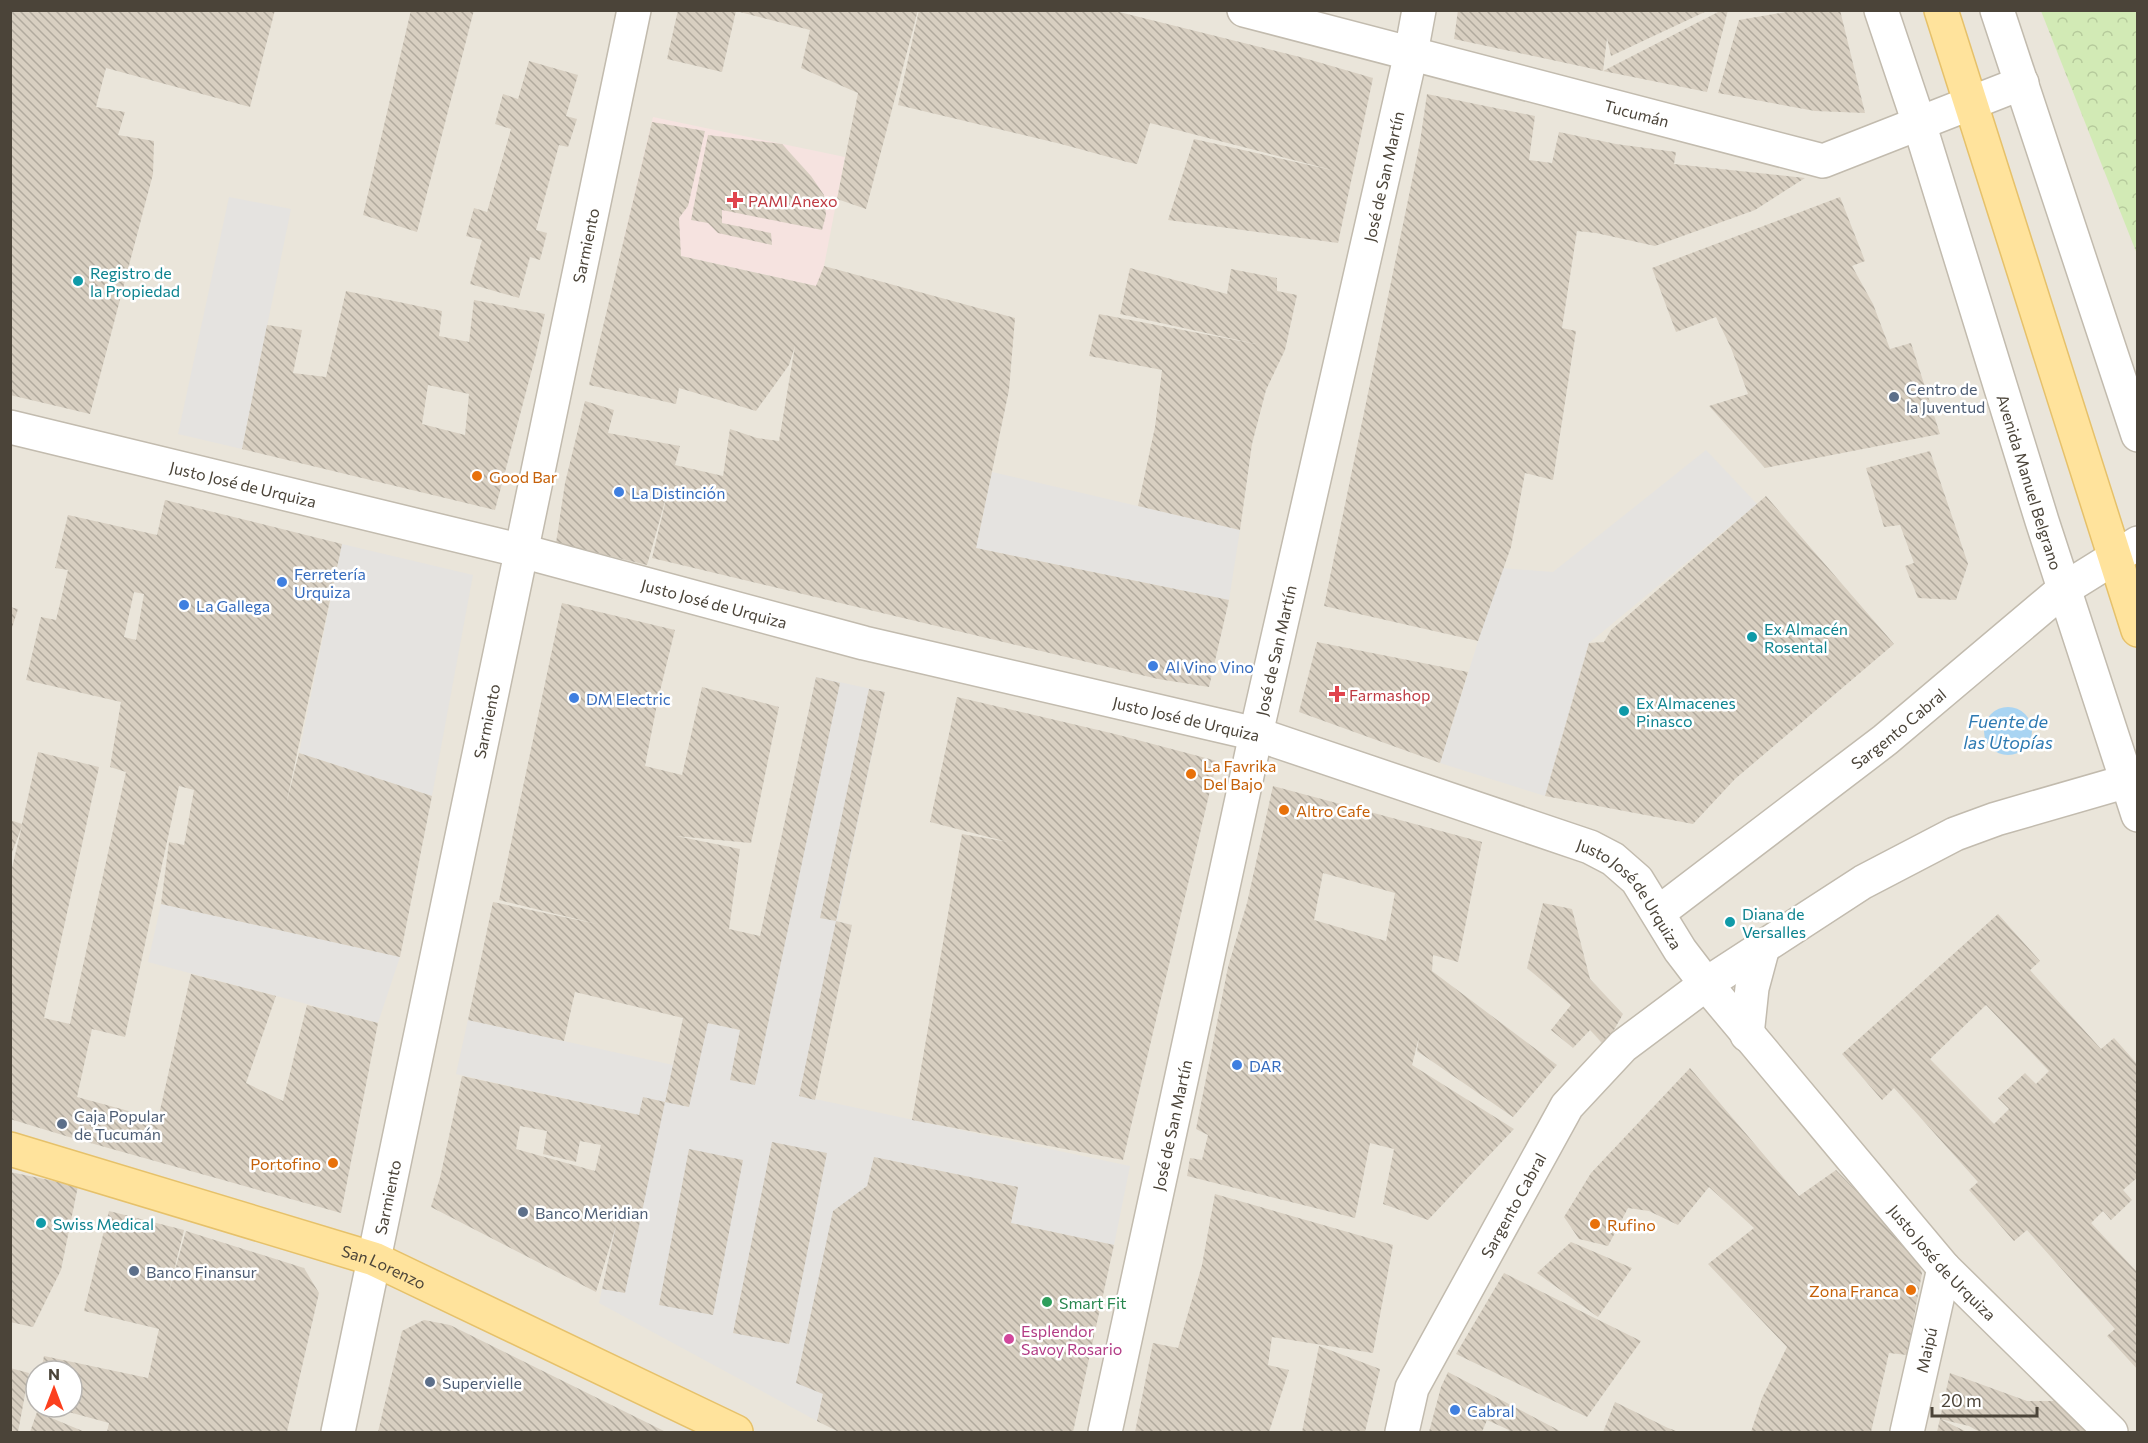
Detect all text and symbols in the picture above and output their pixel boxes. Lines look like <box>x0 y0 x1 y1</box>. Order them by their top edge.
street label: Tucumán <box>1602 95 1671 130</box>
street label: José de San Martín <box>1359 109 1407 244</box>
marker: PAMI Anexo <box>726 191 744 209</box>
place label: PAMI Anexo <box>748 191 837 210</box>
street label: Sarmiento <box>568 206 602 285</box>
place label: Registro de la Propiedad <box>90 263 180 300</box>
marker: Registro de la Propiedad <box>71 274 85 288</box>
place label: Centro de la Juventud <box>1906 379 1985 416</box>
marker: Centro de la Juventud <box>1887 390 1901 404</box>
street label: Avenida Manuel Belgrano <box>1994 392 2067 572</box>
street label: Justo José de Urquiza <box>168 457 318 510</box>
place label: Good Bar <box>489 467 558 486</box>
marker: Good Bar <box>470 469 484 483</box>
place label: La Distinción <box>631 483 725 502</box>
marker: La Distinción <box>612 485 626 499</box>
place label: Ferretería Urquiza <box>294 564 366 601</box>
street label: Justo José de Urquiza <box>639 574 789 631</box>
marker: Ferretería Urquiza <box>275 575 289 589</box>
street label: José de San Martín <box>1251 583 1299 717</box>
place label: La Gallega <box>196 596 270 615</box>
marker: La Gallega <box>177 598 191 612</box>
place label: Ex Almacén Rosental <box>1764 619 1848 656</box>
marker: Ex Almacén Rosental <box>1745 630 1759 644</box>
place label: Al Vino Vino <box>1165 657 1254 676</box>
marker: Al Vino Vino <box>1146 659 1160 673</box>
street label: Sarmiento <box>469 682 503 760</box>
street label: Sargento Cabral <box>1847 684 1949 772</box>
place label: Farmashop <box>1349 685 1430 704</box>
marker: Farmashop <box>1330 687 1344 701</box>
place label: DM Electric <box>586 689 671 708</box>
marker: DM Electric <box>567 691 581 705</box>
street label: Justo José de Urquiza <box>1111 692 1262 744</box>
place label: Ex Almacenes Pinasco <box>1636 693 1736 730</box>
marker: Ex Almacenes Pinasco <box>1617 704 1631 718</box>
water label: Fuente de las Utopías <box>1963 710 2053 753</box>
place label: La Favrika Del Bajo <box>1203 756 1276 793</box>
marker: La Favrika Del Bajo <box>1184 767 1198 781</box>
place label: Altro Cafe <box>1296 801 1370 820</box>
marker: Altro Cafe <box>1277 803 1291 817</box>
street label: Justo José de Urquiza <box>1575 834 1687 953</box>
place label: Diana de Versalles <box>1742 904 1806 941</box>
marker: Diana de Versalles <box>1723 915 1737 929</box>
place label: DAR <box>1249 1056 1282 1075</box>
street label: José de San Martín <box>1148 1058 1195 1192</box>
marker: DAR <box>1230 1058 1244 1072</box>
place label: Caja Popular de Tucumán <box>74 1106 166 1143</box>
marker: Caja Popular de Tucumán <box>55 1117 69 1131</box>
street label: Sargento Cabral <box>1476 1149 1549 1261</box>
place label: Portofino <box>250 1154 321 1173</box>
marker: Portofino <box>326 1156 340 1170</box>
street label: Sarmiento <box>370 1158 404 1236</box>
street label: Justo José de Urquiza <box>1885 1200 2000 1324</box>
place label: Banco Meridian <box>535 1203 649 1222</box>
marker: Banco Meridian <box>516 1205 530 1219</box>
place label: Swiss Medical <box>53 1214 154 1233</box>
place label: Rufino <box>1607 1215 1656 1234</box>
marker: Swiss Medical <box>34 1216 48 1230</box>
marker: Rufino <box>1588 1217 1602 1231</box>
street label: San Lorenzo <box>339 1240 429 1292</box>
place label: Banco Finansur <box>146 1262 258 1281</box>
marker: Banco Finansur <box>127 1264 141 1278</box>
place label: Zona Franca <box>1809 1281 1899 1300</box>
marker: Zona Franca <box>1904 1283 1918 1297</box>
place label: Smart Fit <box>1059 1293 1127 1312</box>
marker: Smart Fit <box>1040 1295 1054 1309</box>
place label: Esplendor Savoy Rosario <box>1021 1321 1122 1358</box>
street label: Maipú <box>1911 1325 1940 1375</box>
marker: Esplendor Savoy Rosario <box>1002 1332 1016 1346</box>
north arrow <box>24 1359 84 1419</box>
text: N <box>48 1364 60 1383</box>
place label: Supervielle <box>442 1373 522 1392</box>
marker: Supervielle <box>423 1375 437 1389</box>
scale bar <box>1932 1380 2037 1418</box>
text: 20 m <box>1941 1389 1982 1411</box>
place label: Cabral <box>1467 1401 1514 1420</box>
marker: Cabral <box>1448 1403 1462 1417</box>

